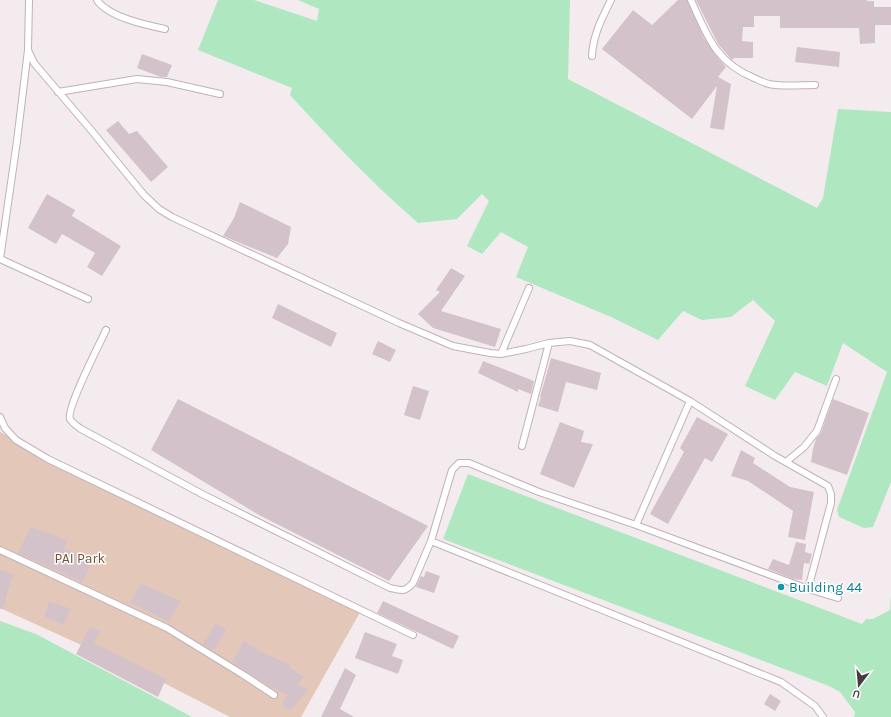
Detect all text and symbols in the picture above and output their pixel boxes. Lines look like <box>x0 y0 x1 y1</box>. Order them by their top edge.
park label: PAI Park <box>55 550 106 567</box>
place label: Building 44 <box>789 579 862 596</box>
marker: Building 44 <box>776 582 786 592</box>
north arrow <box>839 665 879 705</box>
text: U <box>851 687 862 701</box>

